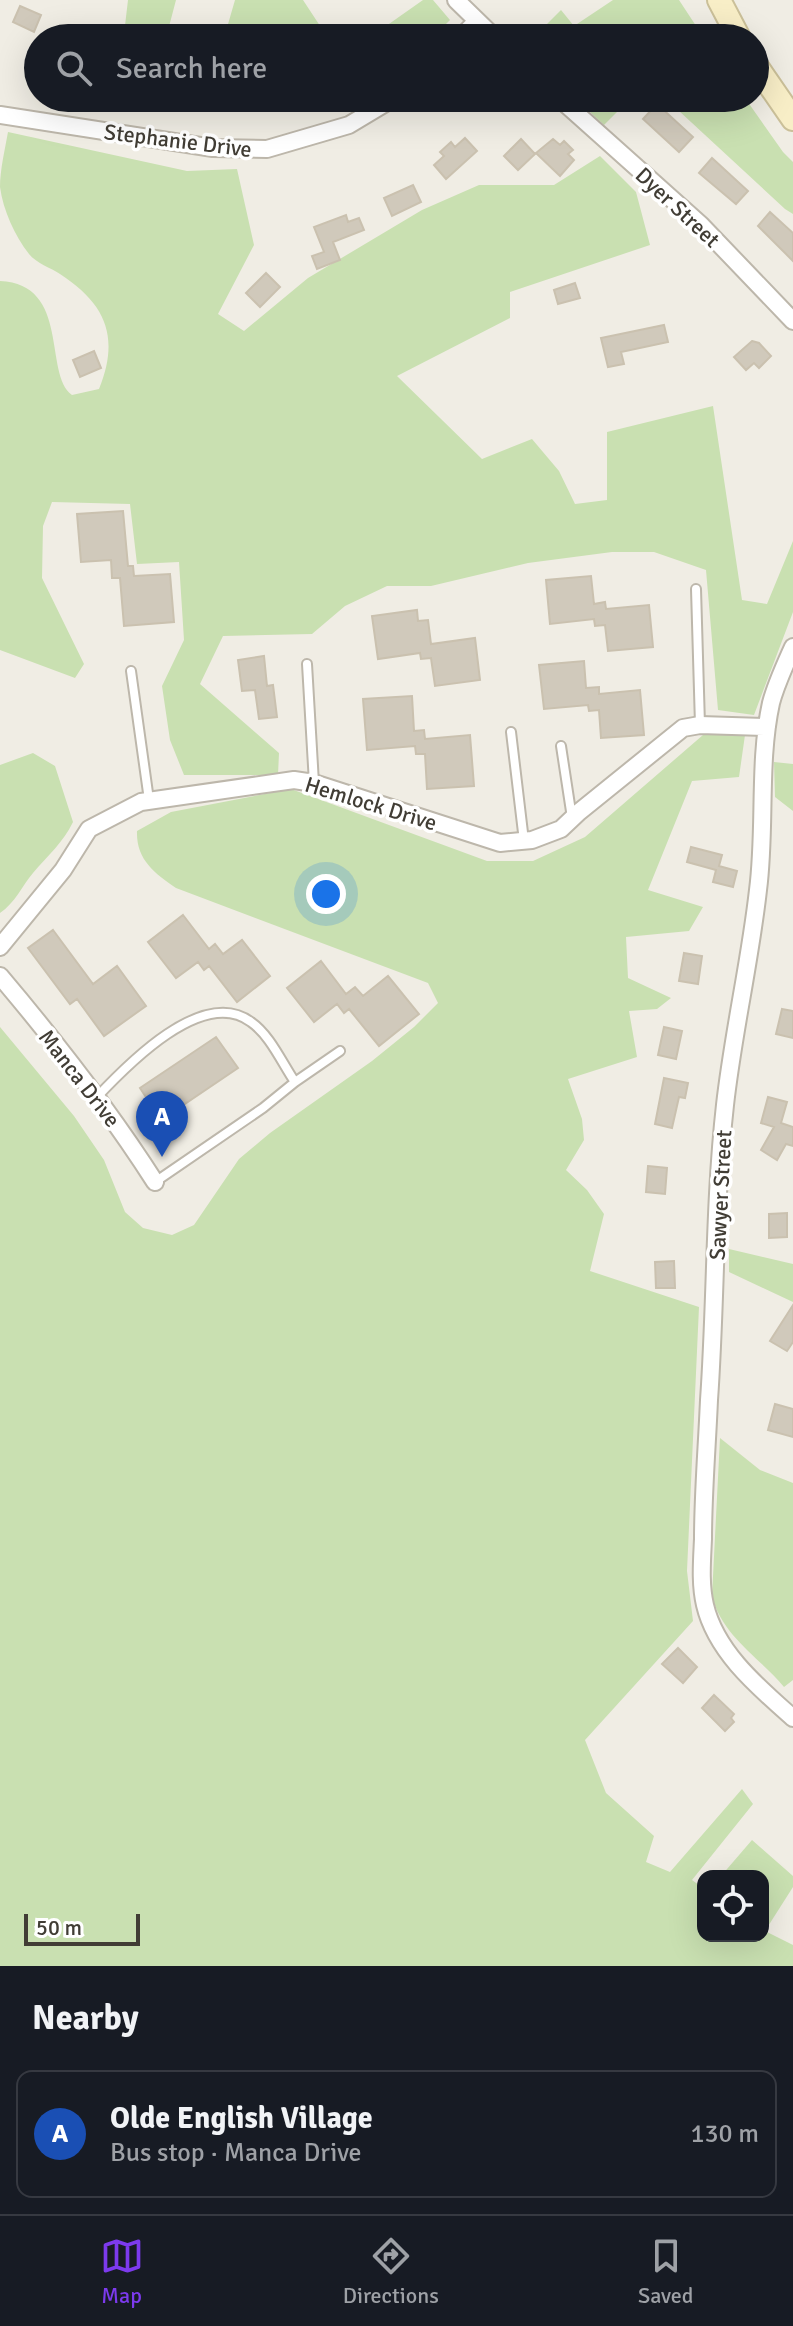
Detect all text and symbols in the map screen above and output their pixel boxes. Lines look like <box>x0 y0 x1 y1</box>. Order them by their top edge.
search box <box>24 24 769 112</box>
icon: search <box>52 46 96 90</box>
text: Search here <box>116 50 267 87</box>
street label: Stephanie Drive <box>103 118 253 163</box>
street label: Dyer Street <box>630 162 726 253</box>
street label: Hemlock Drive <box>302 771 440 836</box>
your location <box>306 874 346 914</box>
street label: Manca Drive <box>33 1024 126 1133</box>
pin: A <box>136 1091 188 1157</box>
street label: Sawyer Street <box>704 1129 737 1261</box>
map controls <box>697 1870 769 1942</box>
button: locate <box>697 1870 769 1942</box>
scale bar <box>24 1910 140 1946</box>
text: 50 m <box>36 1914 82 1941</box>
text: Nearby <box>32 1997 139 2039</box>
text: Olde English Village <box>110 2100 373 2137</box>
text: A <box>52 2118 68 2150</box>
text: 130 m <box>690 2118 759 2150</box>
text: Bus stop · Manca Drive <box>110 2137 362 2169</box>
tab: Map <box>100 2234 144 2309</box>
tab: Directions <box>343 2234 439 2309</box>
tab: Saved <box>638 2234 693 2309</box>

